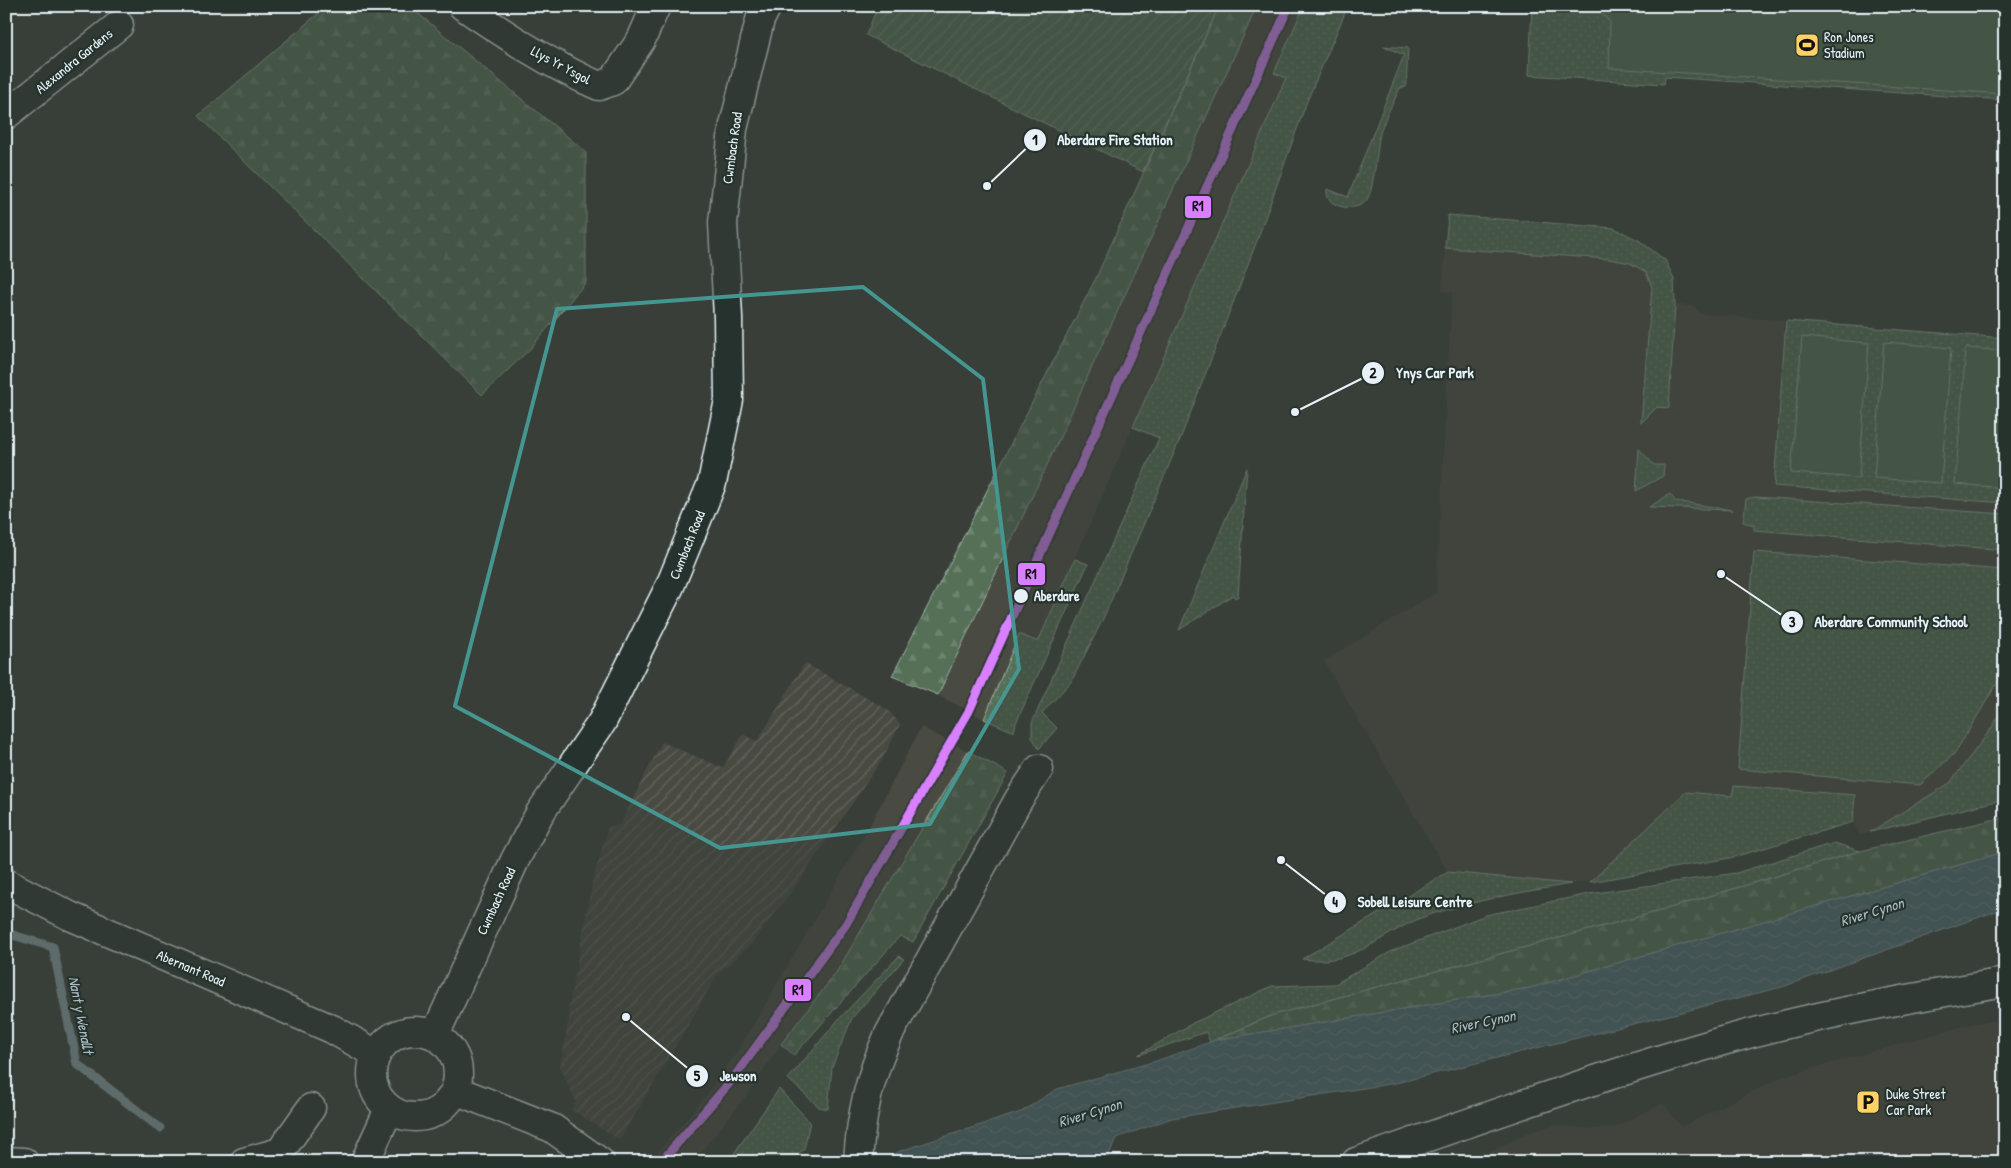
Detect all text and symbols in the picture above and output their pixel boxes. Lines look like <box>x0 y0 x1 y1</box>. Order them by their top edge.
street label: Alexandra Gardens <box>31 24 116 98</box>
place label: Ron Jones Stadium <box>1824 27 1874 62</box>
sports icon: Ron Jones Stadium <box>1794 32 1820 58</box>
street label: Llys Yr Ysgol <box>527 41 595 89</box>
street label: Cwmbach Road <box>717 110 746 185</box>
callout: Aberdare Fire Station <box>1023 125 1183 155</box>
text: 1 <box>1032 129 1038 150</box>
text: Aberdare Fire Station <box>1057 129 1173 150</box>
line badge: R1 <box>1184 195 1212 219</box>
text: R1 <box>1192 196 1204 215</box>
callout: Ynys Car Park <box>1361 358 1483 388</box>
text: 2 <box>1369 362 1377 383</box>
text: Ynys Car Park <box>1396 362 1474 384</box>
street label: Cwmbach Road <box>664 507 709 582</box>
line badge: R1 <box>1017 562 1046 586</box>
text: R1 <box>1025 564 1037 583</box>
place label: Aberdare <box>1034 586 1080 605</box>
marker: Aberdare <box>1012 587 1030 605</box>
callout: Aberdare Community School <box>1779 607 1977 637</box>
text: 3 <box>1789 611 1796 632</box>
text: Aberdare Community School <box>1814 611 1969 633</box>
street label: Cwmbach Road <box>472 863 520 938</box>
callout: Sobell Leisure Centre <box>1322 887 1482 917</box>
text: 4 <box>1332 891 1338 912</box>
text: Sobell Leisure Centre <box>1358 891 1472 912</box>
water label: River Cynon <box>1837 892 1907 931</box>
street label: Abernant Road <box>154 945 229 991</box>
water label: Nant y Wenallt <box>64 974 100 1058</box>
line badge: R1 <box>784 978 812 1002</box>
text: R1 <box>792 980 804 999</box>
water label: River Cynon <box>1449 1004 1518 1039</box>
callout: Jewson <box>684 1061 766 1091</box>
text: 5 <box>694 1065 701 1086</box>
text: Jewson <box>719 1065 757 1086</box>
place label: Duke Street Car Park <box>1886 1084 1946 1119</box>
parking icon: Duke Street Car Park <box>1855 1089 1881 1115</box>
water label: River Cynon <box>1055 1093 1125 1132</box>

